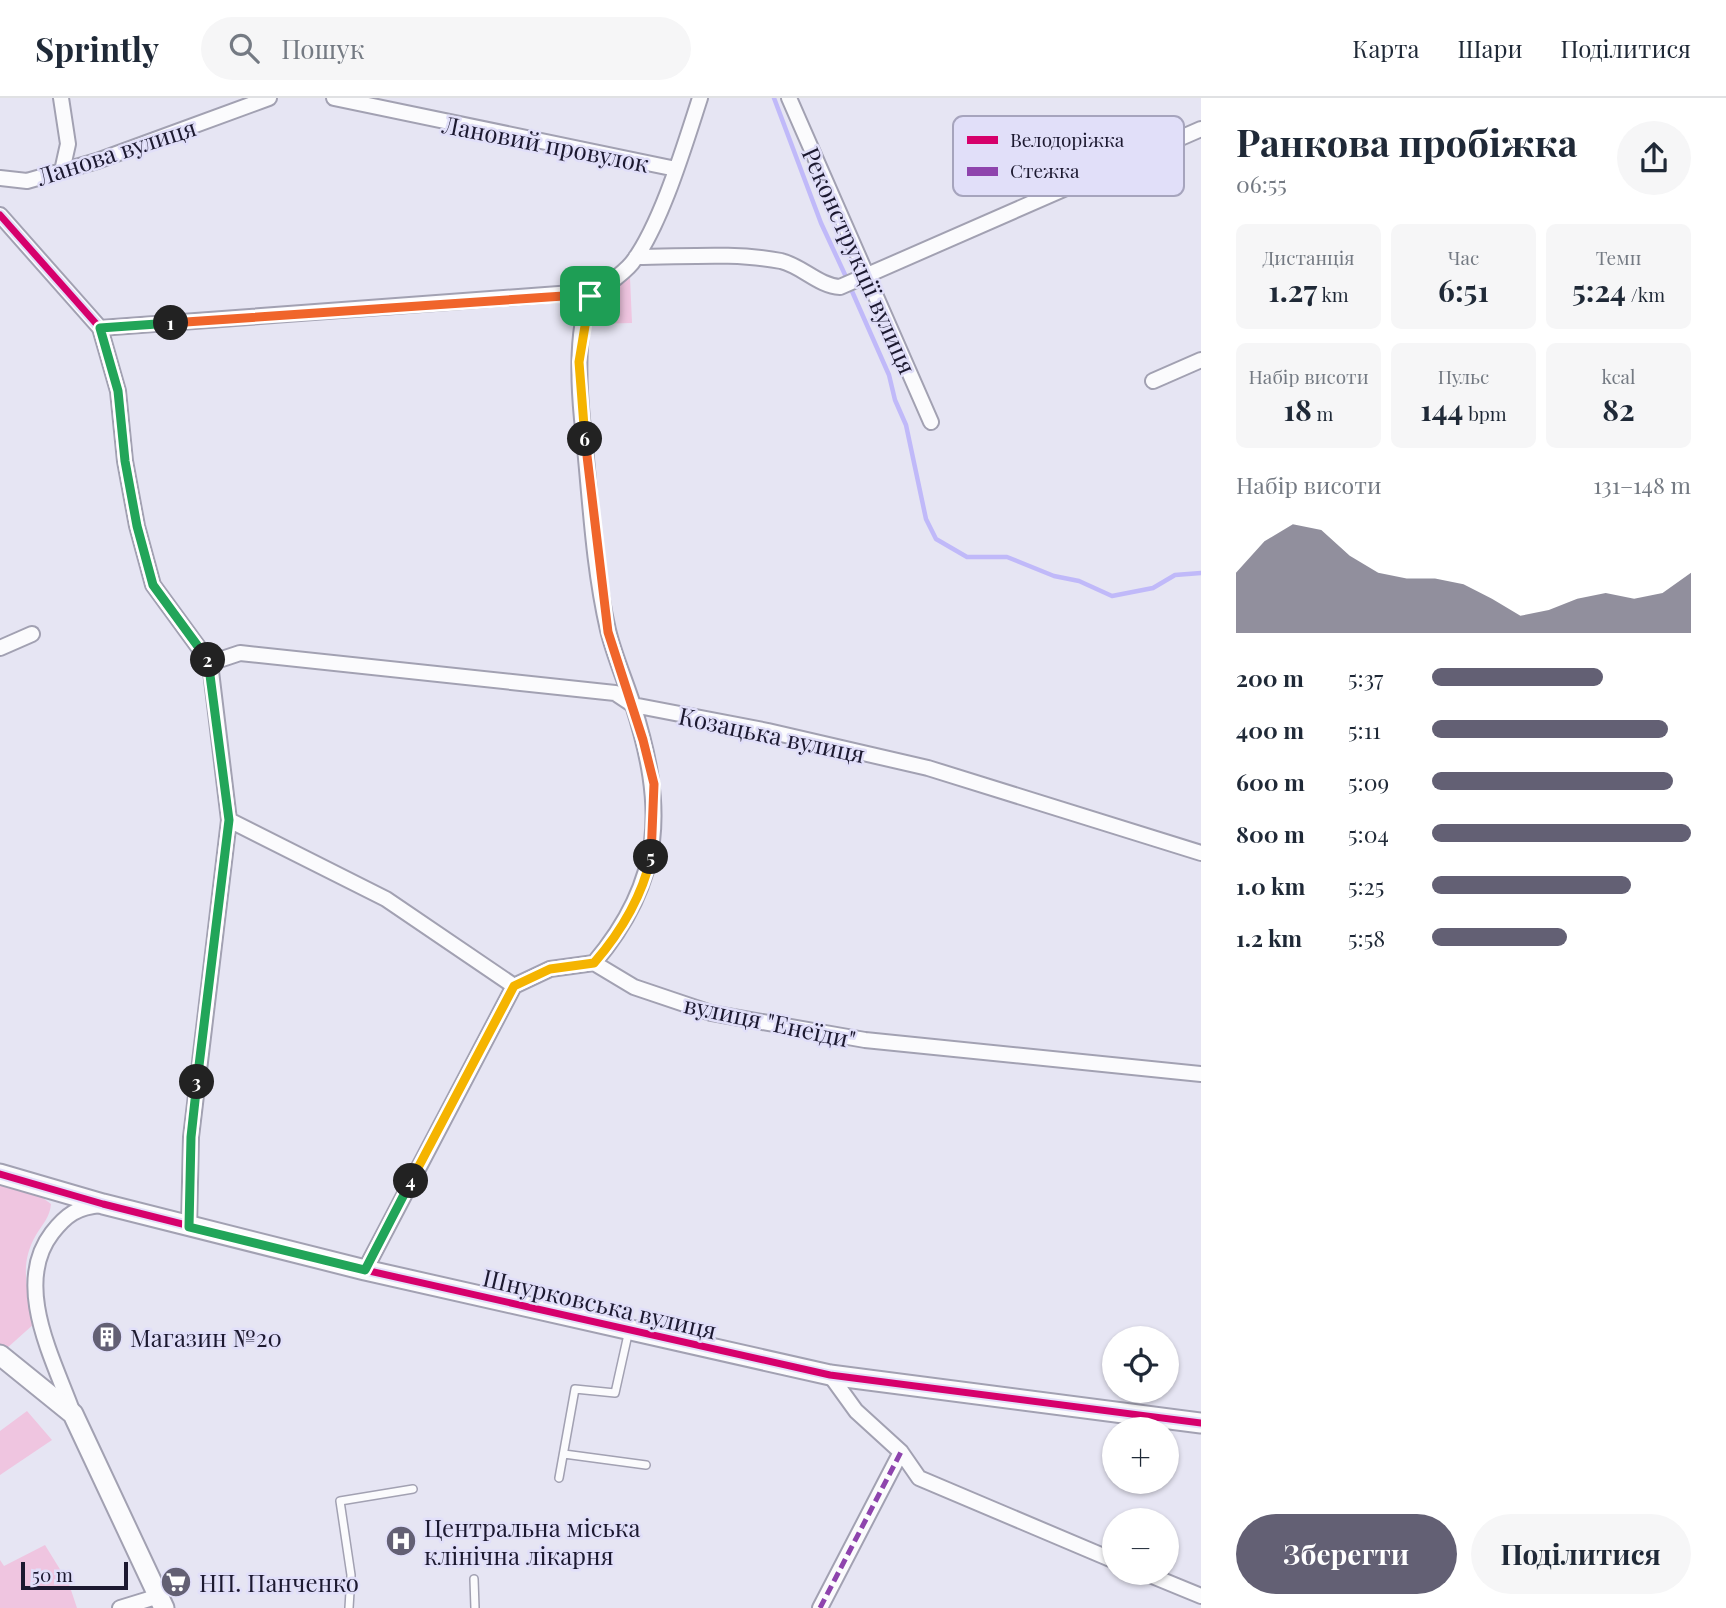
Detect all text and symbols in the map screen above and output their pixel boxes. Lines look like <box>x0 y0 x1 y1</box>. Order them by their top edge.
search box <box>201 17 691 80</box>
text: Sprintly <box>35 26 159 70</box>
icon: search <box>225 29 263 67</box>
text: Пошук <box>281 31 365 66</box>
text: Карта <box>1352 32 1420 64</box>
text: Шари <box>1458 32 1523 64</box>
text: Поділитися <box>1561 32 1691 64</box>
street label: Лановий провулок <box>439 107 652 179</box>
street label: Ланова вулиця <box>31 110 200 192</box>
legend <box>953 116 1184 196</box>
text: Ранкова пробіжка <box>1236 116 1578 167</box>
button: share <box>1617 121 1691 195</box>
text: Велодоріжка <box>1010 126 1125 152</box>
street label: Реконструкції вулиця <box>796 142 924 378</box>
text: Стежка <box>1010 157 1080 183</box>
text: 06:55 <box>1236 168 1287 199</box>
text: Дистанція <box>1262 244 1355 270</box>
text: Час <box>1448 244 1479 270</box>
text: Темп <box>1596 244 1641 270</box>
pin <box>560 266 620 326</box>
text: 1.27 <box>1268 270 1317 310</box>
text: 6:51 <box>1438 270 1489 310</box>
text: 5:24 <box>1572 270 1626 310</box>
icon: arrive <box>571 277 609 315</box>
text: km <box>1317 281 1349 307</box>
text: /km <box>1626 281 1665 307</box>
pin: 1 <box>154 306 188 341</box>
text: 1 <box>167 309 174 335</box>
text: Набір висоти <box>1248 363 1369 389</box>
text: Пульс <box>1438 363 1489 389</box>
text: kcal <box>1601 363 1636 389</box>
text: 18 <box>1284 389 1312 429</box>
text: 144 <box>1420 389 1463 429</box>
text: 82 <box>1602 389 1635 429</box>
text: m <box>1312 400 1333 426</box>
text: bpm <box>1463 400 1507 426</box>
pin: 6 <box>568 422 602 456</box>
text: 6 <box>579 425 590 451</box>
text: Набір висоти <box>1236 469 1381 500</box>
text: 131–148 m <box>1593 469 1691 500</box>
pin: 2 <box>190 642 226 678</box>
text: 2 <box>203 646 212 672</box>
text: 200 m <box>1236 662 1304 693</box>
text: 5:37 <box>1348 662 1383 693</box>
street label: Козацька вулиця <box>676 699 868 769</box>
text: 400 m <box>1236 714 1304 745</box>
text: 5:11 <box>1348 714 1381 745</box>
text: 600 m <box>1236 766 1305 797</box>
text: 5:09 <box>1348 766 1389 797</box>
text: 800 m <box>1236 818 1305 849</box>
text: 5:04 <box>1348 818 1389 849</box>
pin: 5 <box>634 840 668 874</box>
text: 5 <box>646 843 655 869</box>
text: 1.0 km <box>1236 870 1305 901</box>
text: 5:25 <box>1348 870 1384 901</box>
text: 1.2 km <box>1236 922 1302 953</box>
text: 5:58 <box>1348 922 1385 953</box>
street label: вулиця "Енеїди" <box>681 987 859 1055</box>
pin: 3 <box>180 1065 214 1100</box>
text: 3 <box>192 1068 201 1094</box>
pin: 4 <box>394 1164 428 1198</box>
text: 4 <box>405 1167 416 1193</box>
street label: Шнурковська вулиця <box>480 1261 720 1345</box>
building icon: Магазин №20 <box>90 1320 124 1354</box>
place label: Магазин №20 <box>130 1321 282 1353</box>
map controls <box>1102 1326 1179 1585</box>
button: locate <box>1102 1326 1179 1403</box>
button: + <box>1102 1417 1179 1494</box>
button: − <box>1102 1508 1179 1585</box>
place label: Центральна міська клінічна лікарня <box>424 1511 641 1571</box>
button: Зберегти <box>1236 1514 1457 1594</box>
button: Поділитися <box>1471 1514 1691 1594</box>
hospital icon: Центральна міська клінічна лікарня <box>384 1524 418 1558</box>
scale bar <box>21 1559 128 1591</box>
text: 50 m <box>32 1561 73 1587</box>
supermarket icon: НП. Панченко <box>159 1565 193 1599</box>
place label: НП. Панченко <box>199 1566 359 1598</box>

